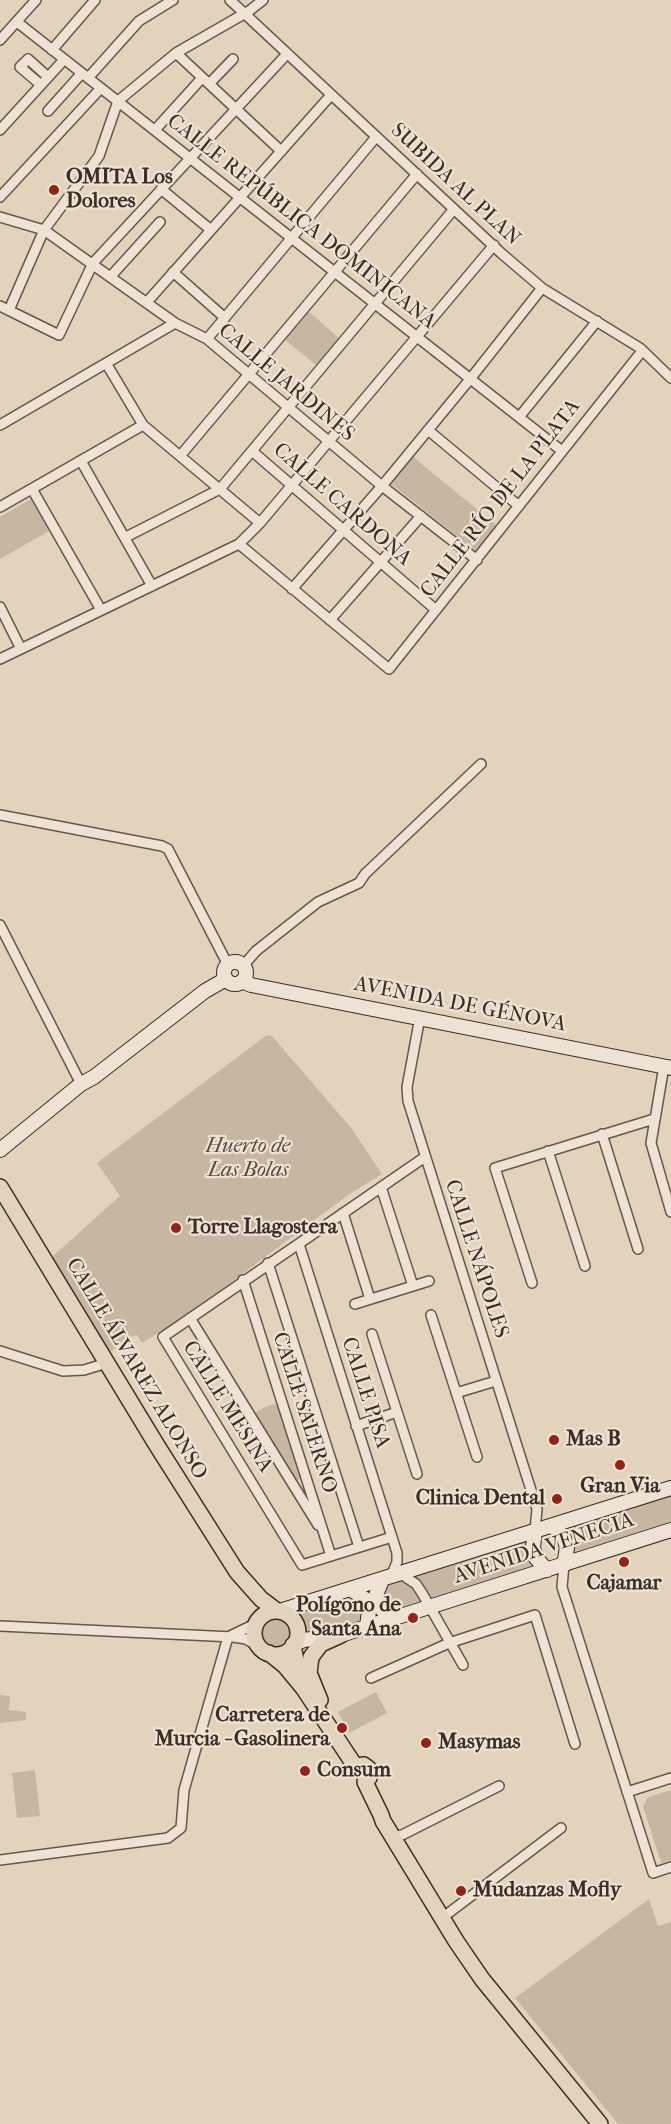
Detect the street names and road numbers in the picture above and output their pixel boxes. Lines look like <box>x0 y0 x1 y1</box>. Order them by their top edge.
street label: CALLE REPÚBLICA DOMINICANA <box>161 109 441 335</box>
street label: SUBIDA AL PLAN <box>385 118 525 252</box>
street label: CALLE JARDINES <box>213 319 359 447</box>
street label: CALLE RÍO DE LA PLATA <box>416 395 586 603</box>
street label: CALLE CARDONA <box>268 438 416 572</box>
street label: AVENIDA DE GÉNOVA <box>352 972 568 1038</box>
street label: CALLE NÁPOLES <box>439 1177 513 1341</box>
street label: CALLE ÁLVAREZ ALONSO <box>60 1254 212 1484</box>
street label: CALLE SALERNO <box>266 1329 342 1497</box>
street label: CALLE PISA <box>335 1334 395 1452</box>
street label: CALLE MESINA <box>176 1336 278 1478</box>
street label: AVENIDA VENECIA <box>451 1508 637 1590</box>

